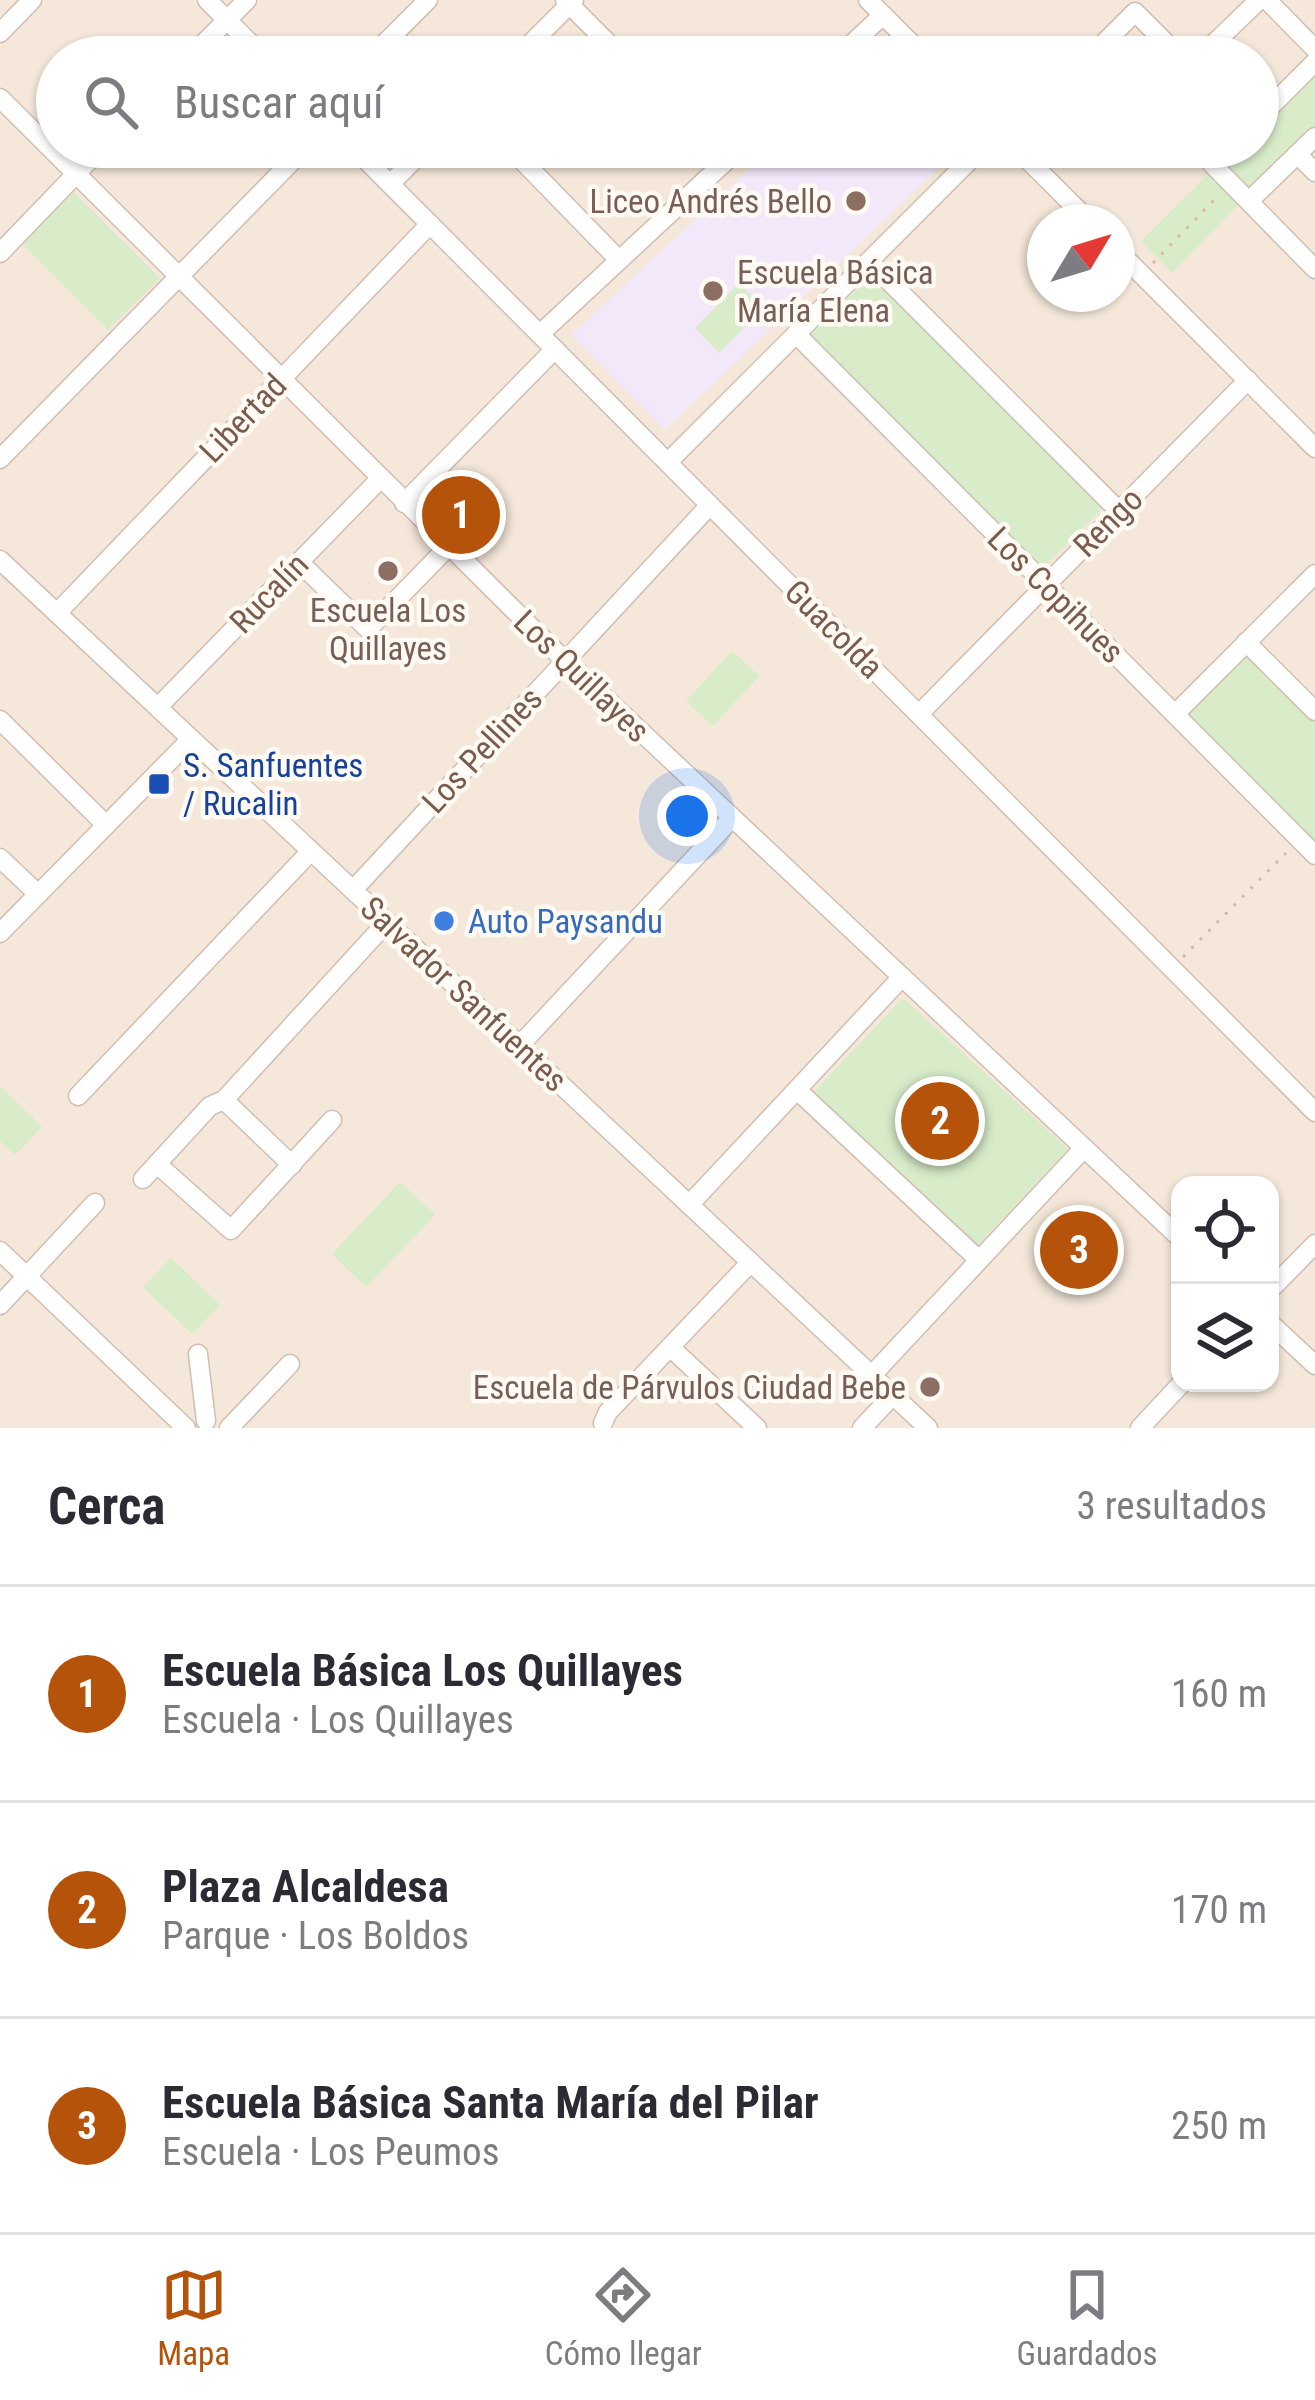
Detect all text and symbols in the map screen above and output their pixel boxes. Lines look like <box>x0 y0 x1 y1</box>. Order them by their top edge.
search box <box>36 36 1279 168</box>
icon: search <box>78 69 144 135</box>
text: Buscar aquí <box>174 76 384 129</box>
place label: Liceo Andrés Bello <box>589 182 832 221</box>
marker: Liceo Andrés Bello <box>843 188 869 214</box>
north arrow <box>1027 204 1135 312</box>
place label: Escuela Básica María Elena <box>737 253 934 330</box>
marker: Escuela Básica María Elena <box>700 278 726 304</box>
street label: Libertad <box>192 366 294 470</box>
pin: 1 <box>422 470 500 560</box>
street label: Rengo <box>1065 479 1151 565</box>
street label: Los Copihues <box>980 519 1132 671</box>
street label: Rucalín <box>222 545 316 641</box>
marker: Escuela Los Quillayes <box>375 558 401 584</box>
street label: Guacolda <box>777 572 891 686</box>
place label: Escuela Los Quillayes <box>310 591 466 668</box>
street label: Los Quillayes <box>506 602 658 750</box>
street label: Los Pellines <box>414 679 550 821</box>
place label: S. Sanfuentes / Rucalin <box>183 746 363 823</box>
marker: S. Sanfuentes / Rucalin <box>146 771 172 797</box>
your location <box>657 786 717 846</box>
street label: Salvador Sanfuentes <box>353 888 575 1100</box>
place label: Auto Paysandu <box>468 902 663 941</box>
marker: Auto Paysandu <box>431 908 457 934</box>
pin: 2 <box>901 1076 979 1166</box>
map controls <box>1171 1176 1279 1392</box>
button: locate <box>1171 1176 1279 1284</box>
pin: 3 <box>1040 1205 1118 1295</box>
button: layers <box>1171 1284 1279 1392</box>
place label: Escuela de Párvulos Ciudad Bebe <box>473 1368 906 1407</box>
marker: Escuela de Párvulos Ciudad Bebe <box>917 1374 943 1400</box>
text: Cerca <box>48 1477 165 1536</box>
text: 3 resultados <box>1076 1483 1267 1529</box>
text: Escuela Básica Los Quillayes <box>162 1644 683 1697</box>
text: 1 <box>77 1671 97 1717</box>
text: 160 m <box>1171 1671 1267 1717</box>
text: Escuela · Los Quillayes <box>162 1697 514 1743</box>
text: Plaza Alcaldesa <box>162 1860 449 1913</box>
text: 2 <box>77 1887 97 1933</box>
text: 170 m <box>1171 1887 1267 1933</box>
text: Parque · Los Boldos <box>162 1913 469 1959</box>
text: Escuela Básica Santa María del Pilar <box>162 2076 819 2129</box>
text: 3 <box>77 2103 97 2149</box>
text: 250 m <box>1171 2103 1267 2149</box>
text: Escuela · Los Peumos <box>162 2129 499 2175</box>
tab: Mapa <box>157 2262 230 2373</box>
tab: Cómo llegar <box>545 2262 702 2373</box>
tab: Guardados <box>1016 2262 1158 2373</box>

